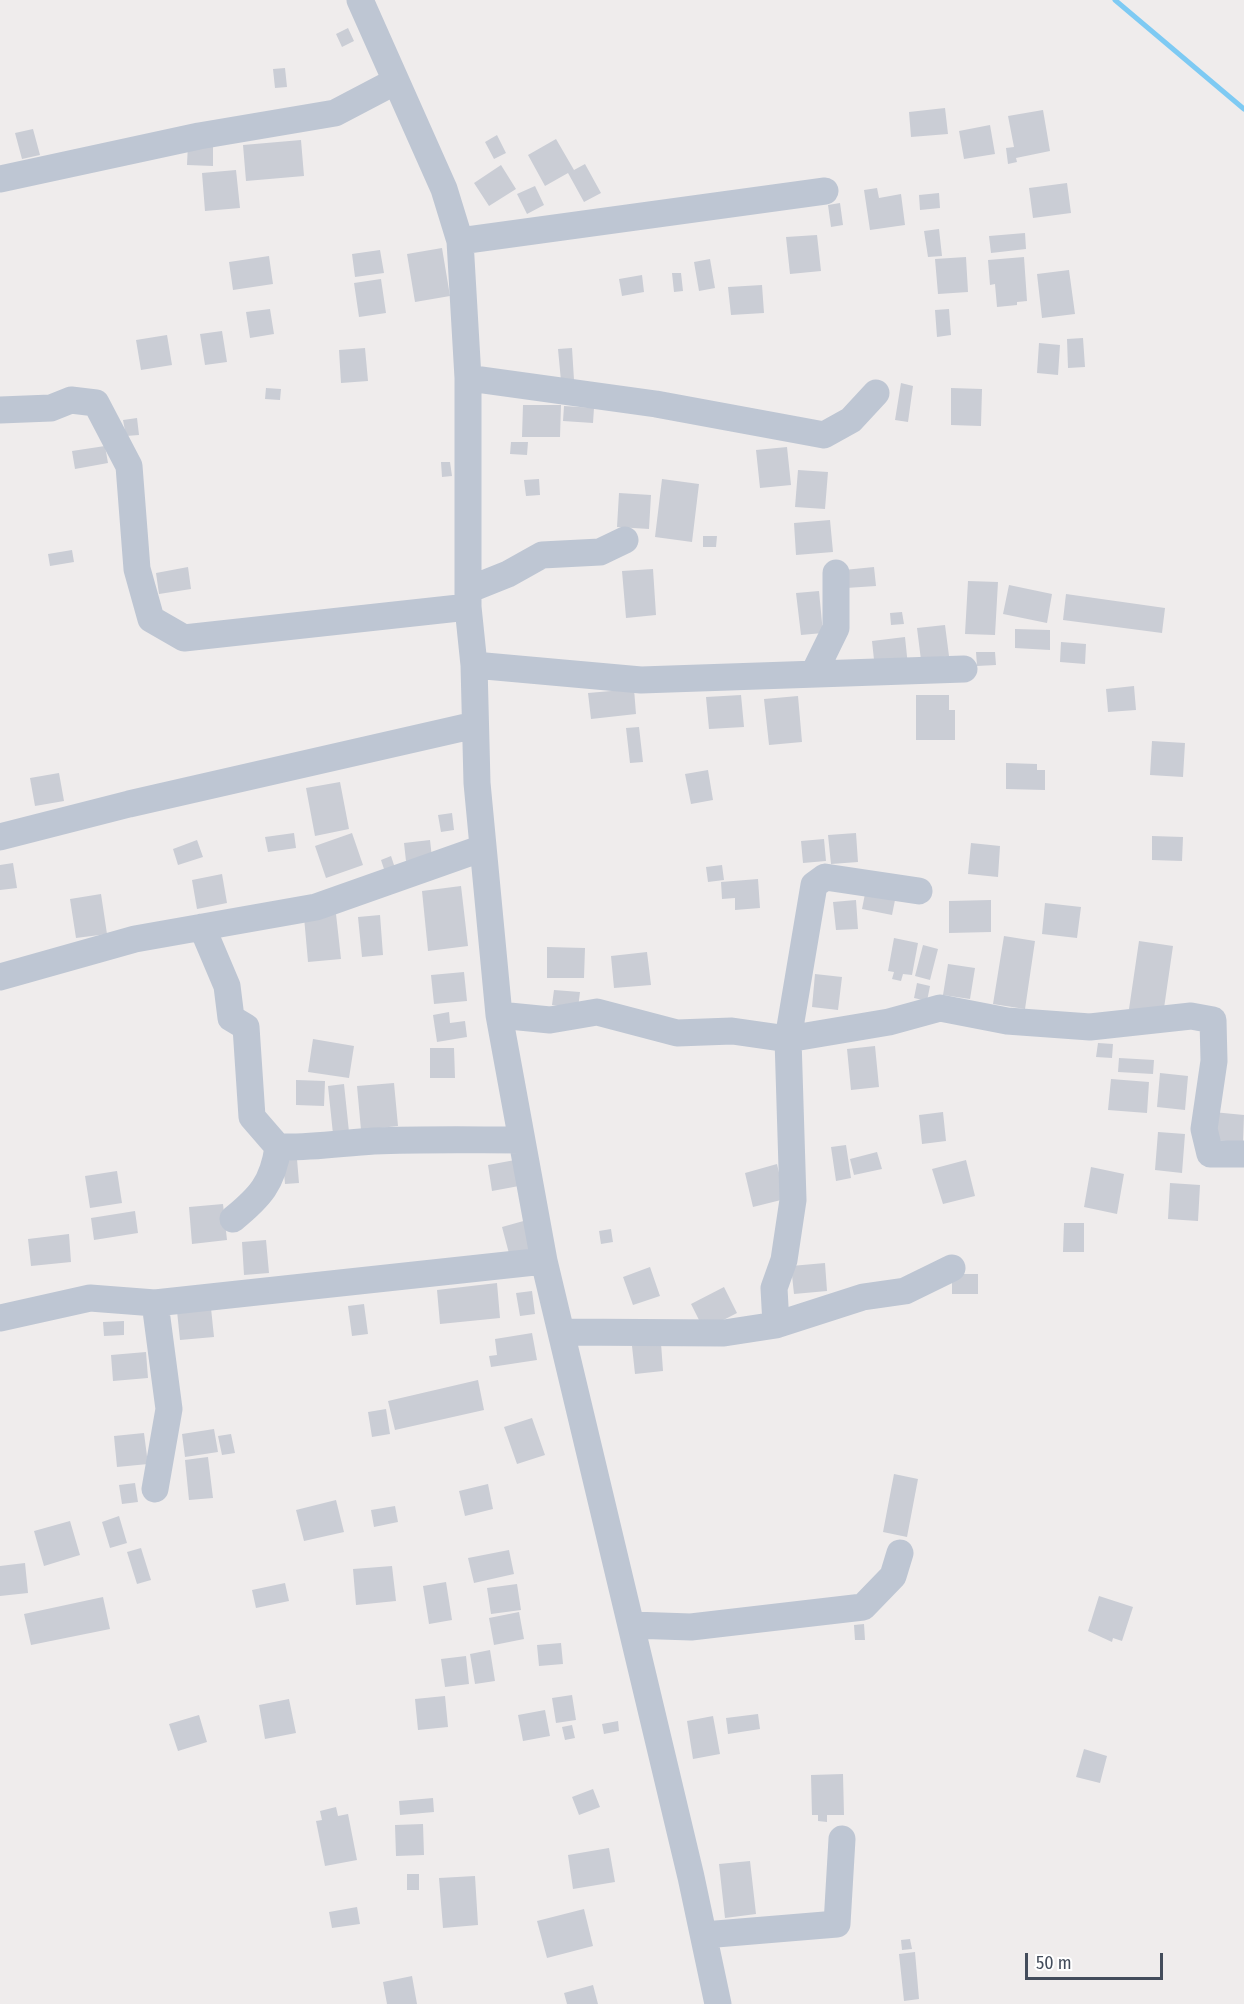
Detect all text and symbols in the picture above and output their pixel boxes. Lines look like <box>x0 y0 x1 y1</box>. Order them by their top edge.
scale bar <box>1028 1941 1166 1979</box>
text: 50 m <box>1036 1952 1072 1974</box>

